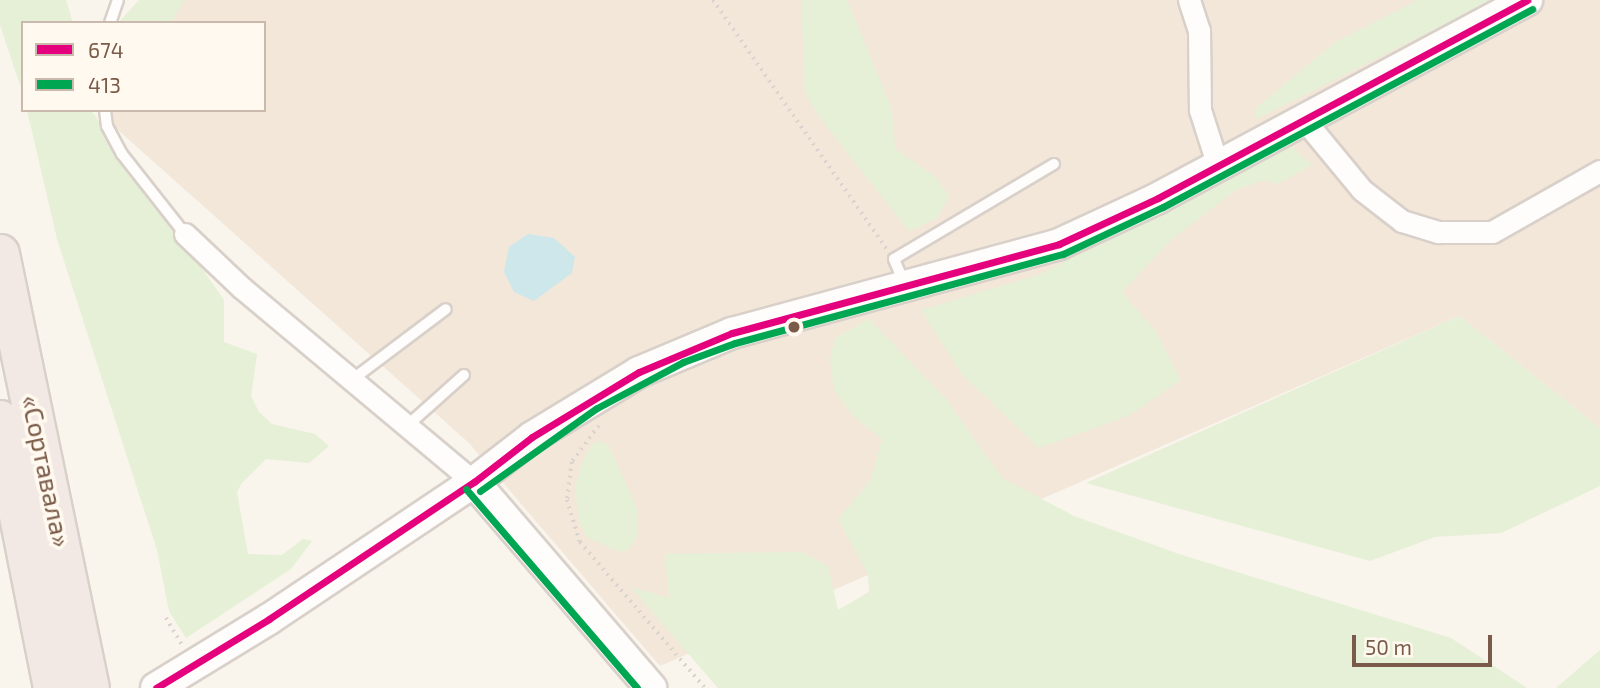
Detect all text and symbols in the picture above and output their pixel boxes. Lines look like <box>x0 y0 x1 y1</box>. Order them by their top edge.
legend <box>21 21 266 112</box>
text: 674 <box>88 37 124 62</box>
text: 413 <box>88 72 121 97</box>
unlabelled marker <box>787 320 801 334</box>
street label: «Сортавала» <box>16 392 78 550</box>
scale bar <box>1355 622 1495 666</box>
text: 50 m <box>1365 634 1412 659</box>

